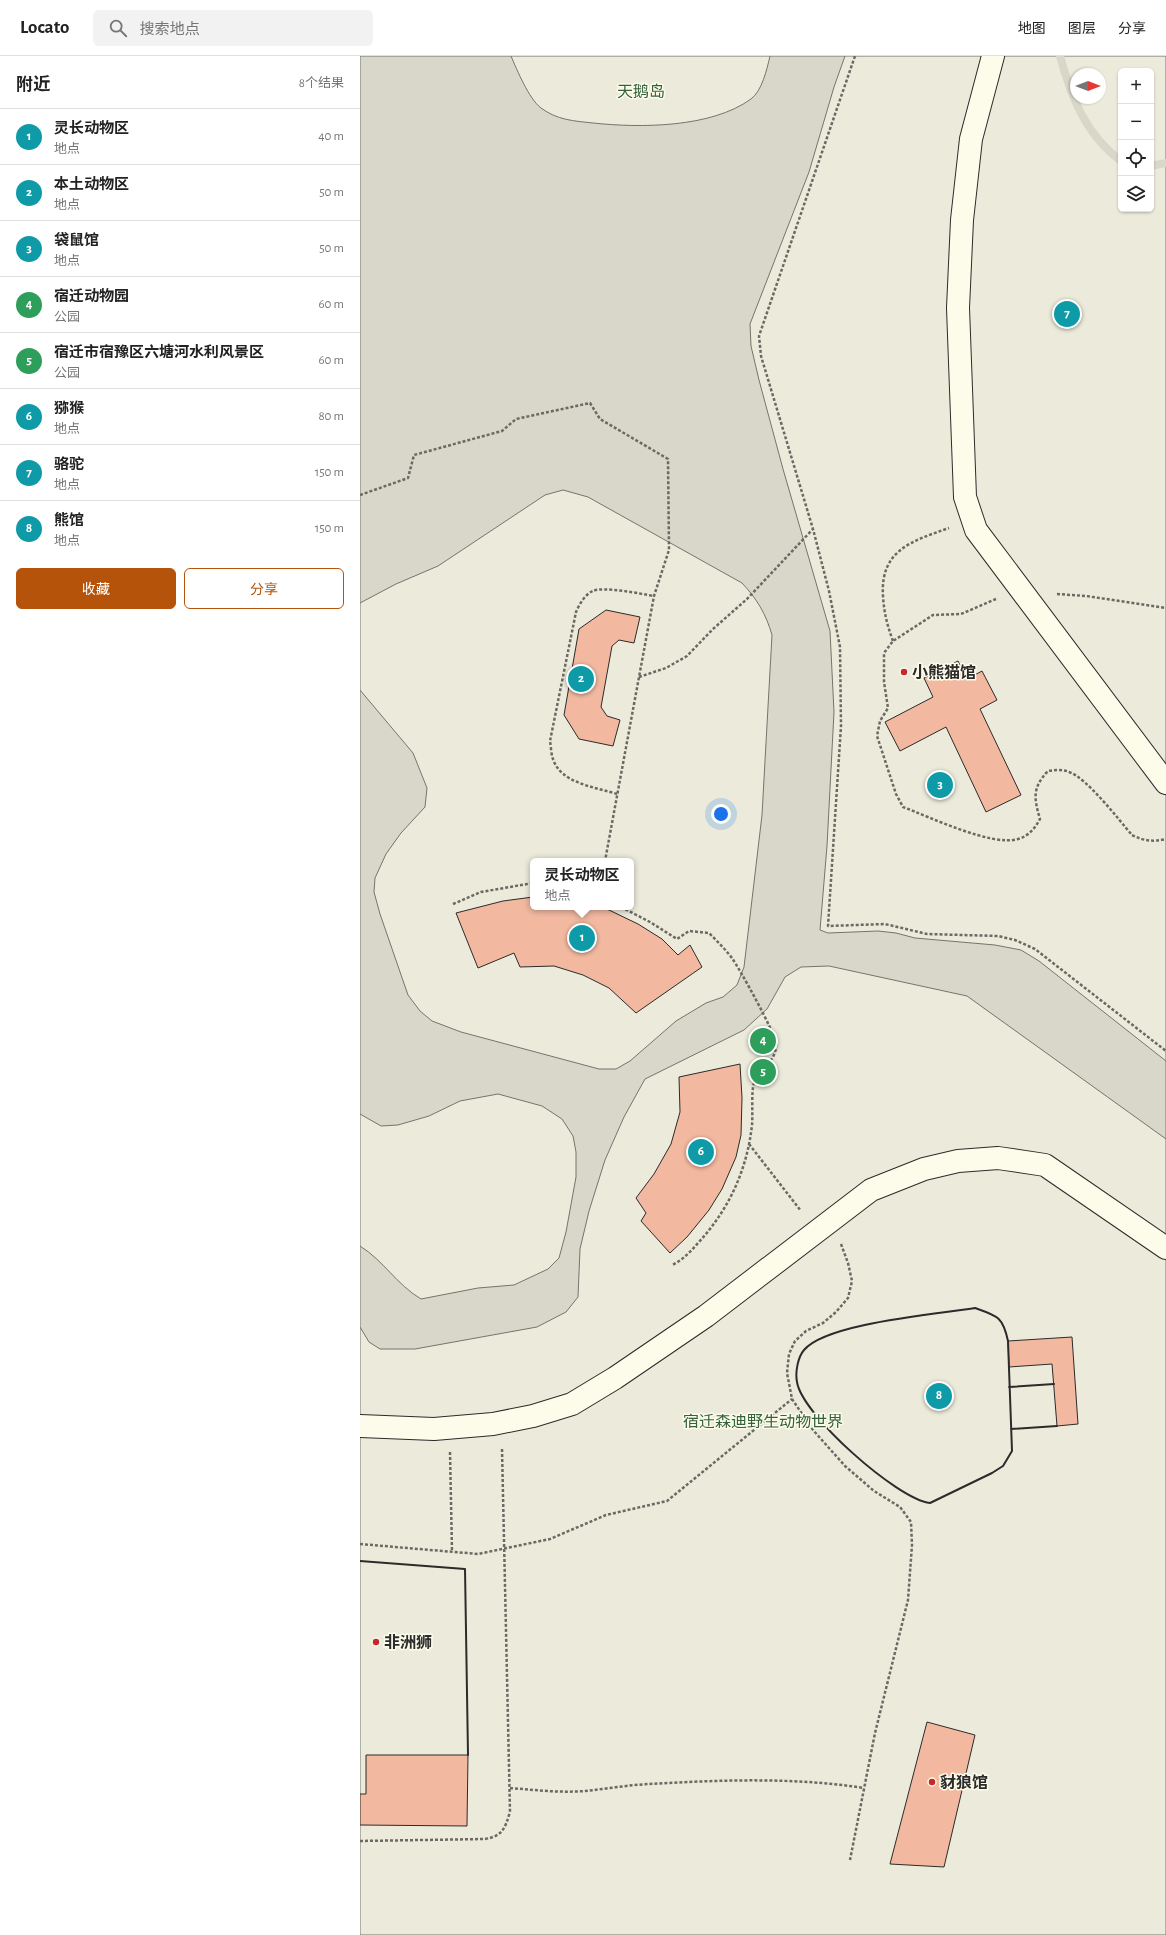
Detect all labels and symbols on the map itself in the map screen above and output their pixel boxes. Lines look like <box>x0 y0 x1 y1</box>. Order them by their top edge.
north arrow <box>1070 68 1106 104</box>
park label: 天鹅岛 <box>617 83 665 100</box>
pin: 7 <box>1054 299 1080 329</box>
place label: 小熊猫馆 <box>912 663 976 681</box>
pin: 2 <box>568 664 594 694</box>
marker: 小熊猫馆 <box>899 667 909 677</box>
pin: 3 <box>927 770 953 800</box>
your location <box>711 804 731 824</box>
pin: 1 <box>569 923 595 953</box>
pin: 4 <box>750 1026 776 1056</box>
pin: 5 <box>750 1057 776 1087</box>
pin: 6 <box>688 1137 714 1167</box>
pin: 8 <box>926 1381 952 1411</box>
park label: 宿迁森迪野生动物世界 <box>683 1413 843 1430</box>
place label: 非洲狮 <box>384 1633 432 1651</box>
marker: 非洲狮 <box>371 1637 381 1647</box>
place label: 豺狼馆 <box>940 1774 988 1791</box>
marker: 豺狼馆 <box>927 1777 937 1787</box>

